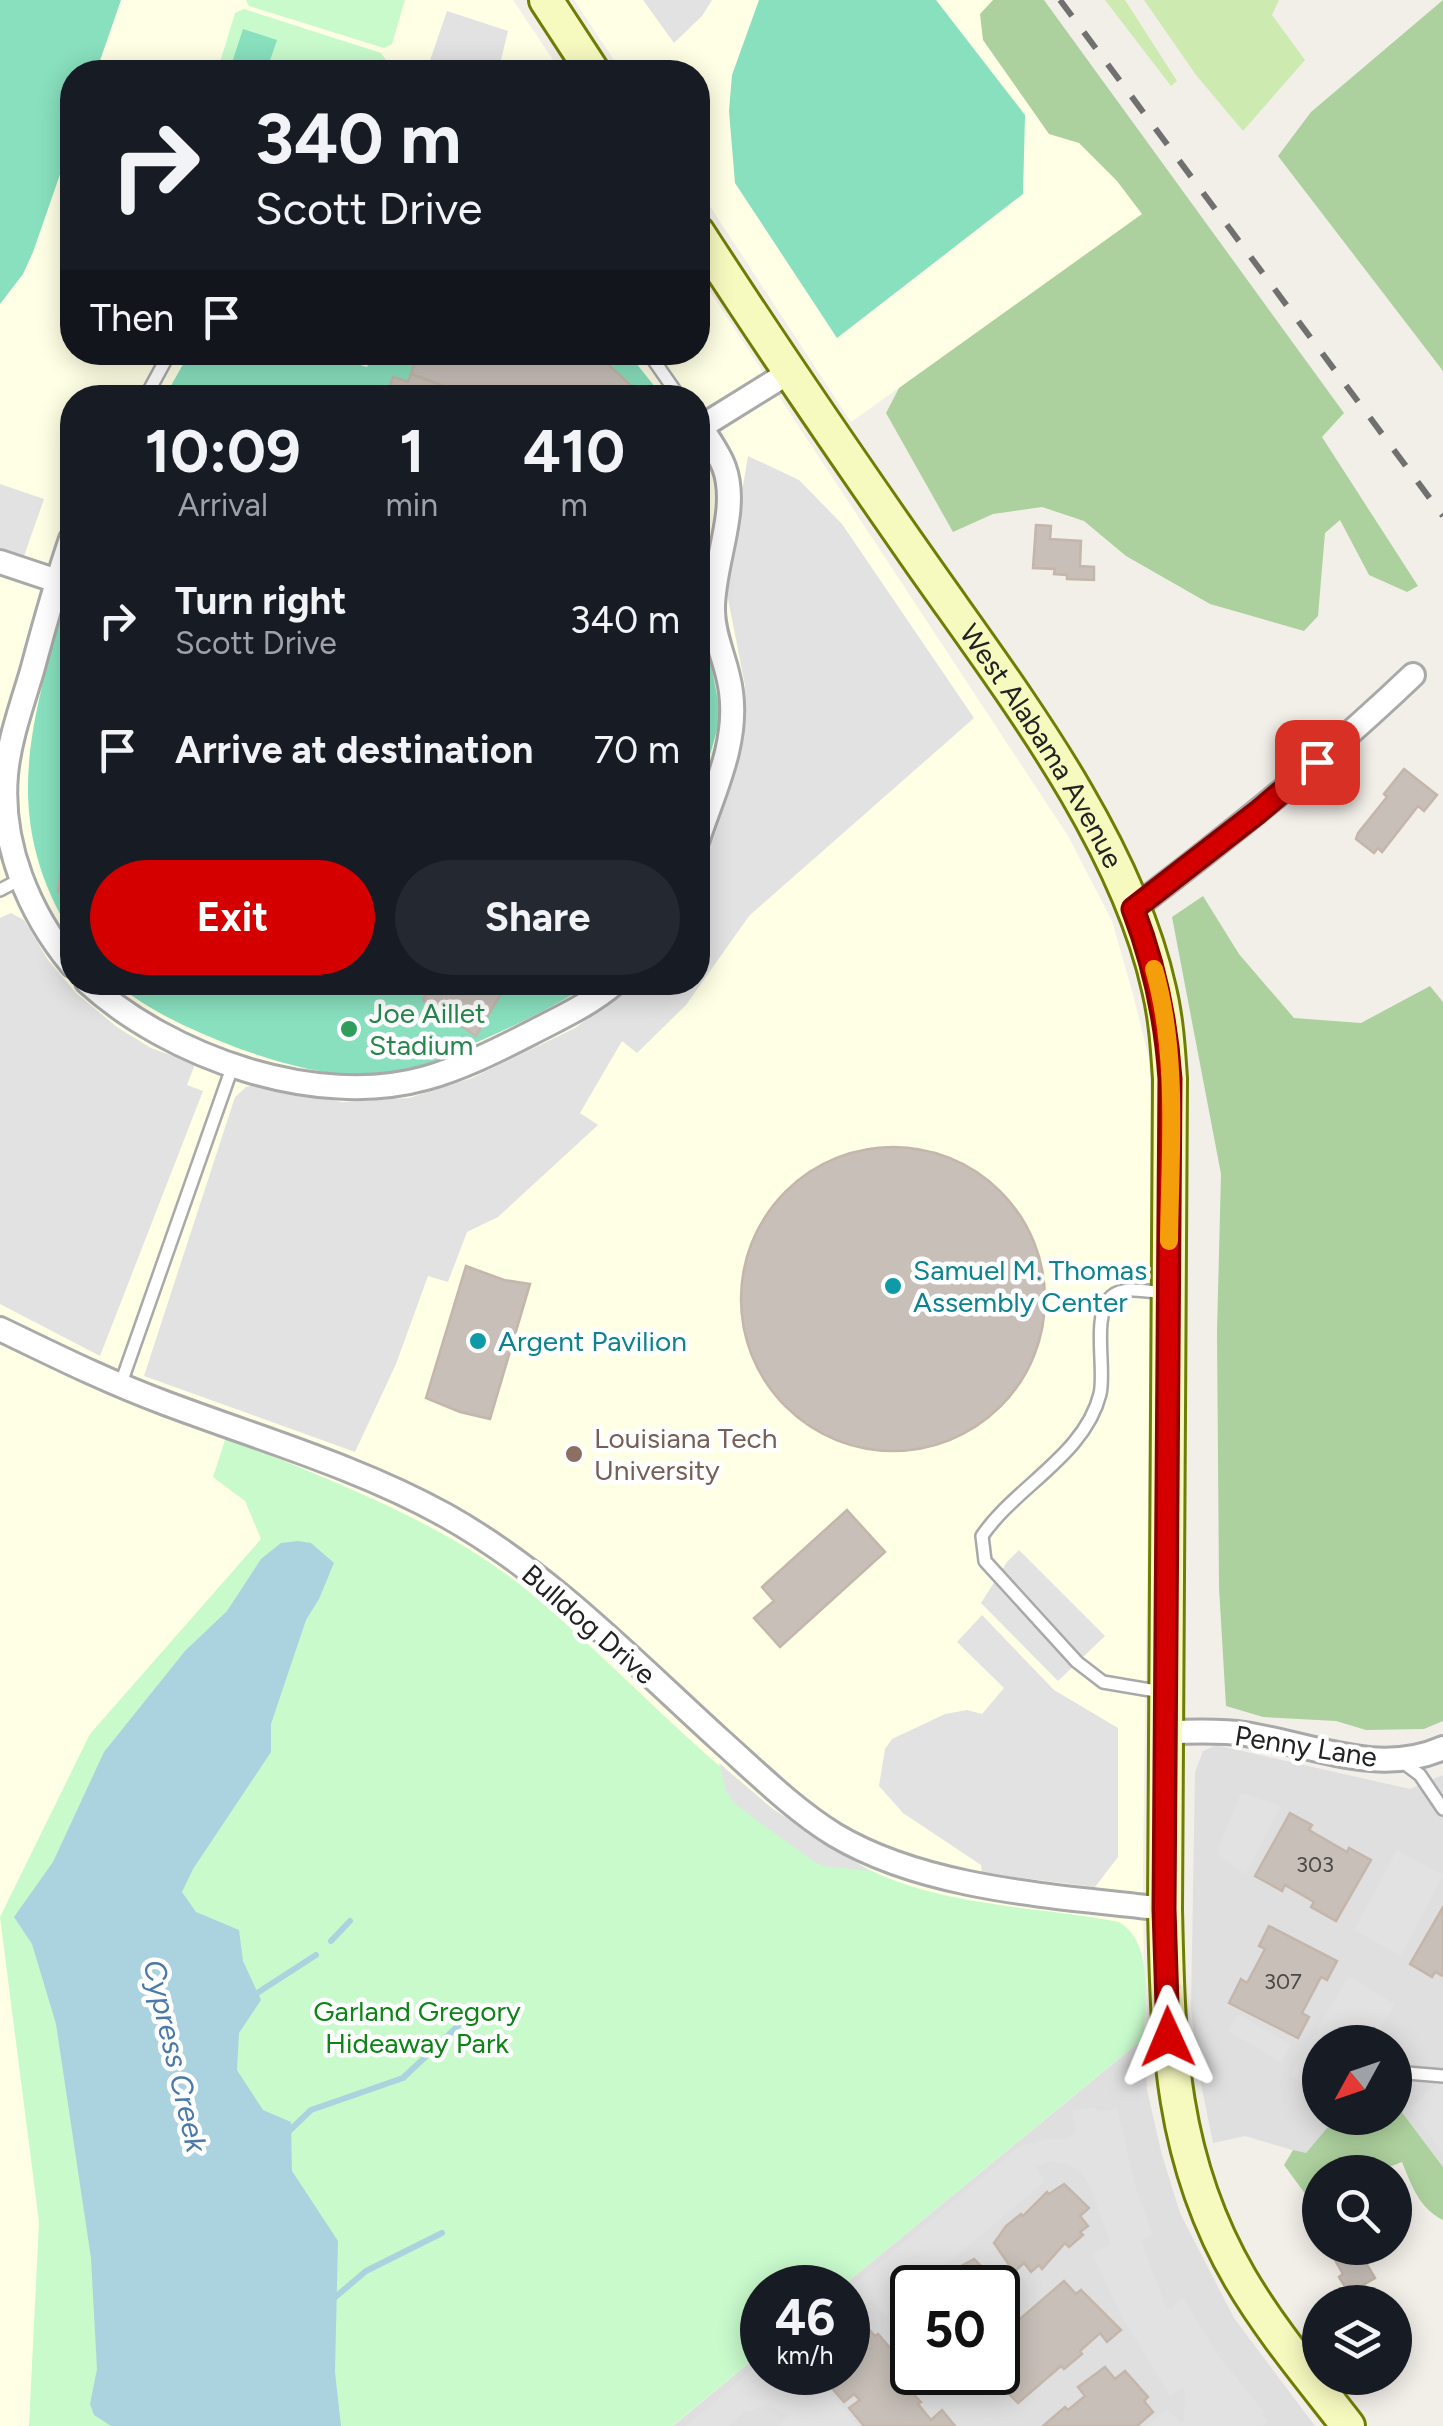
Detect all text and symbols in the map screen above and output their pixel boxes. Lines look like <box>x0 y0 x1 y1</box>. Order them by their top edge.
text: 340 m <box>255 96 461 181</box>
icon: right <box>90 100 220 230</box>
text: Scott Drive <box>255 181 482 235</box>
icon: arrive <box>194 290 249 345</box>
text: Then <box>90 295 174 341</box>
text: 10:09 <box>145 415 301 487</box>
text: 1 <box>399 415 425 487</box>
text: 410 <box>523 415 625 487</box>
text: Arrival <box>178 486 268 524</box>
text: min <box>386 486 438 524</box>
text: m <box>560 486 588 524</box>
text: Turn right <box>175 578 347 624</box>
icon: right <box>90 593 145 648</box>
text: 340 m <box>570 597 680 643</box>
street label: West Alabama Avenue <box>953 617 1131 874</box>
text: Scott Drive <box>175 624 337 662</box>
pin <box>1275 720 1360 805</box>
icon: arrive <box>90 723 145 778</box>
text: Arrive at destination <box>175 727 533 773</box>
text: 70 m <box>594 727 680 773</box>
icon: arrive <box>1290 735 1345 790</box>
button: Exit <box>90 860 375 975</box>
button: Share <box>395 860 680 975</box>
place label: Joe Aillet Stadium <box>369 996 486 1062</box>
marker: Joe Aillet Stadium <box>338 1018 360 1040</box>
place label: Samuel M. Thomas Assembly Center <box>913 1253 1147 1319</box>
marker: Samuel M. Thomas Assembly Center <box>882 1275 904 1297</box>
place label: Argent Pavilion <box>498 1324 687 1358</box>
marker: Argent Pavilion <box>467 1330 489 1352</box>
place label: Louisiana Tech University <box>594 1421 777 1487</box>
marker: Louisiana Tech University <box>563 1443 585 1465</box>
street label: Bulldog Drive <box>515 1557 663 1691</box>
street label: Penny Lane <box>1232 1718 1380 1774</box>
house number: 303 <box>1296 1851 1334 1878</box>
water label: Cypress Creek <box>135 1956 216 2157</box>
house number: 307 <box>1264 1968 1302 1995</box>
position arrow <box>1116 1985 1220 2089</box>
park label: Garland Gregory Hideaway Park <box>313 1994 521 2060</box>
north arrow <box>1302 2025 1412 2135</box>
map controls <box>1302 2025 1412 2395</box>
button: search <box>1302 2155 1412 2265</box>
speed limit sign: 50 <box>890 2265 1020 2395</box>
button: layers <box>1302 2285 1412 2395</box>
text: 46 <box>775 2287 835 2348</box>
text: km/h <box>776 2340 834 2370</box>

